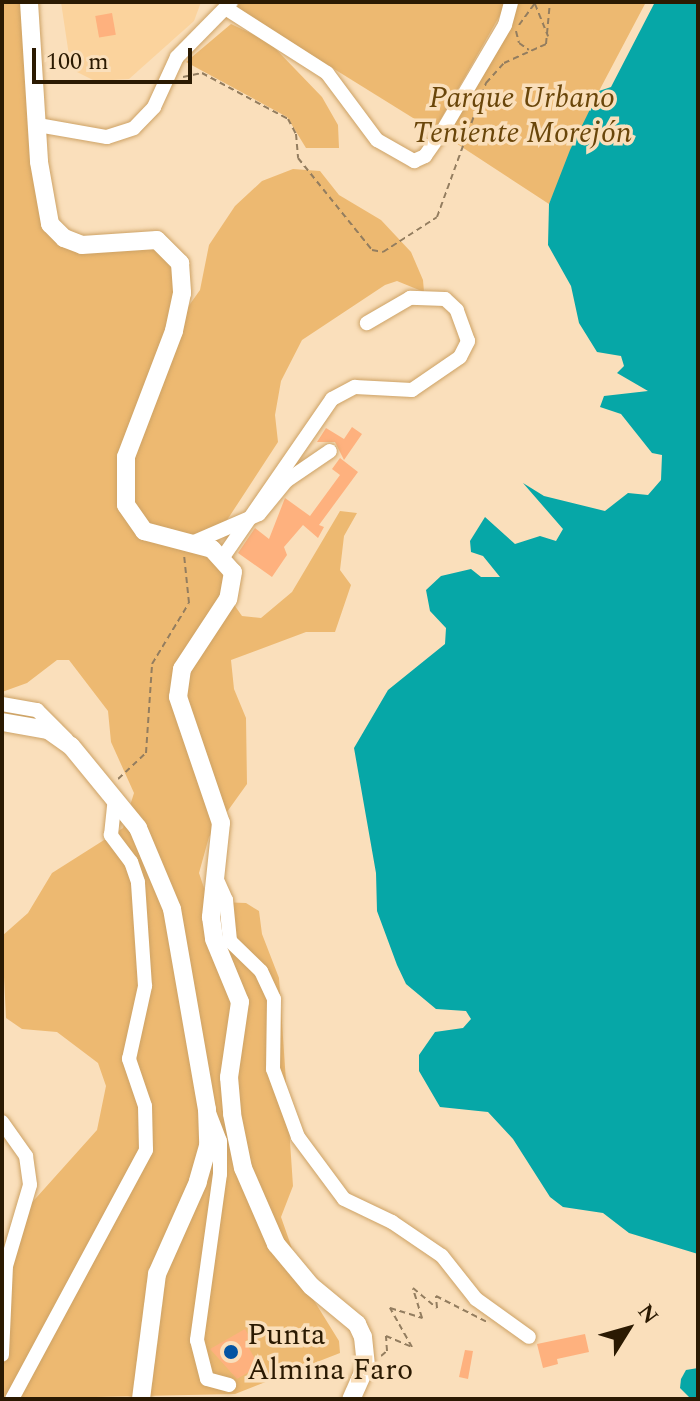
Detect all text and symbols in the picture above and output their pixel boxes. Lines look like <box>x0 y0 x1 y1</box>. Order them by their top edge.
scale bar <box>36 32 196 82</box>
text: 100 m <box>46 44 109 80</box>
park label: Parque Urbano Teniente Morejón <box>412 80 632 150</box>
north arrow <box>588 1289 668 1369</box>
text: N <box>629 1297 666 1331</box>
place label: Punta Almina Faro <box>247 1317 413 1388</box>
marker: Punta Almina Faro <box>222 1343 240 1361</box>

